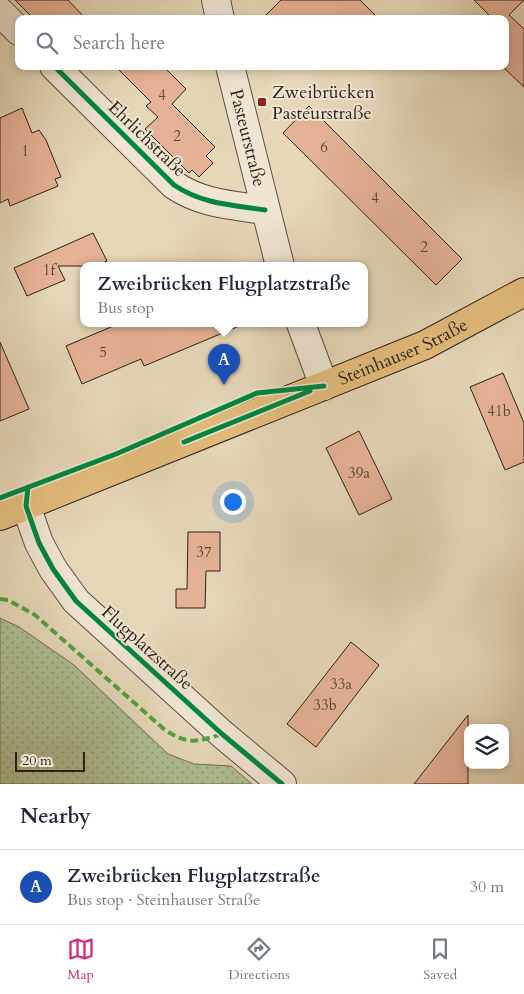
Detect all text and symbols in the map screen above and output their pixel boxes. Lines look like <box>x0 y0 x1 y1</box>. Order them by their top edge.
search box <box>15 15 509 70</box>
icon: search <box>33 29 61 57</box>
text: Search here <box>73 30 165 56</box>
place label: Zweibrücken Pasteurstraße <box>272 80 376 126</box>
house number: 4 <box>158 85 166 105</box>
street label: Pasteurstraße <box>224 86 272 189</box>
street label: Ehrlichstraße <box>102 95 192 183</box>
marker: Zweibrücken Pasteurstraße <box>256 96 268 108</box>
house number: 2 <box>173 126 181 146</box>
house number: 6 <box>320 137 328 157</box>
house number: 1 <box>21 141 29 161</box>
house number: 4 <box>371 188 379 208</box>
house number: 2 <box>420 237 428 257</box>
house number: 1f <box>43 260 58 280</box>
popup <box>80 262 368 327</box>
text: Zweibrücken Flugplatzstraße <box>97 271 351 297</box>
text: Bus stop <box>97 297 154 319</box>
street label: Steinhauser Straße <box>334 312 472 391</box>
house number: 5 <box>99 342 107 362</box>
pin: A <box>208 344 240 385</box>
house number: 41b <box>487 401 511 421</box>
house number: 39a <box>348 463 370 483</box>
your location <box>220 489 246 515</box>
house number: 37 <box>196 542 212 562</box>
street label: Flugplatzstraße <box>96 600 198 696</box>
house number: 33a <box>330 674 352 694</box>
house number: 33b <box>313 695 337 715</box>
map controls <box>464 724 509 769</box>
button: layers <box>464 724 509 769</box>
scale bar <box>15 749 85 772</box>
text: 20 m <box>22 751 52 770</box>
text: Nearby <box>20 802 91 831</box>
text: Zweibrücken Flugplatzstraße <box>67 863 320 889</box>
text: A <box>30 876 42 898</box>
text: 30 m <box>470 876 504 898</box>
text: Bus stop · Steinhauser Straße <box>67 889 260 911</box>
tab: Map <box>67 935 95 984</box>
tab: Directions <box>228 935 290 984</box>
tab: Saved <box>423 935 457 984</box>

